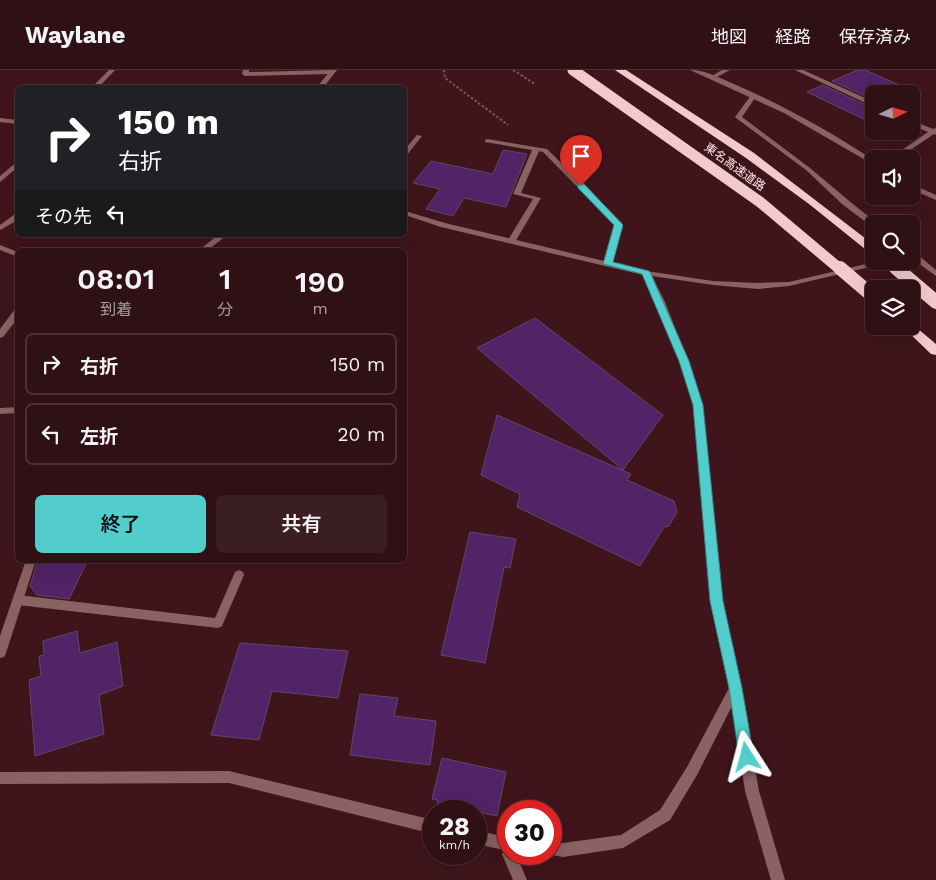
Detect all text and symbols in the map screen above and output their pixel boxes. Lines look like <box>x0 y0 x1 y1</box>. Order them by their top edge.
text: Waylane <box>25 21 125 49</box>
text: 地図 <box>711 26 747 47</box>
text: 経路 <box>775 26 811 47</box>
text: 保存済み <box>839 26 911 47</box>
north arrow <box>865 85 920 140</box>
map controls <box>865 85 920 335</box>
text: 150 m <box>118 101 219 143</box>
icon: right <box>35 105 100 170</box>
pin <box>560 135 602 186</box>
street label: 東名高速道路 <box>702 140 768 194</box>
icon: arrive <box>567 142 595 170</box>
text: 右折 <box>118 149 162 174</box>
button: sound <box>865 150 920 205</box>
icon: left <box>102 200 130 228</box>
text: その先 <box>35 205 92 228</box>
button: search <box>865 215 920 270</box>
text: 08:01 <box>77 261 155 296</box>
text: 1 <box>219 261 231 296</box>
text: 190 <box>295 264 345 299</box>
button: layers <box>865 280 920 335</box>
text: m <box>312 299 328 318</box>
text: 到着 <box>100 300 132 319</box>
text: 分 <box>217 300 233 319</box>
icon: right <box>37 350 65 378</box>
text: 150 m <box>330 353 385 376</box>
text: 右折 <box>80 355 118 378</box>
icon: left <box>37 420 65 448</box>
text: 20 m <box>338 423 385 446</box>
text: 左折 <box>80 425 118 448</box>
button: 終了 <box>35 495 206 553</box>
button: 共有 <box>216 495 387 553</box>
position arrow <box>720 730 772 782</box>
speed limit sign: 30 <box>497 800 562 865</box>
text: 28 <box>439 812 470 841</box>
text: km/h <box>439 838 470 852</box>

